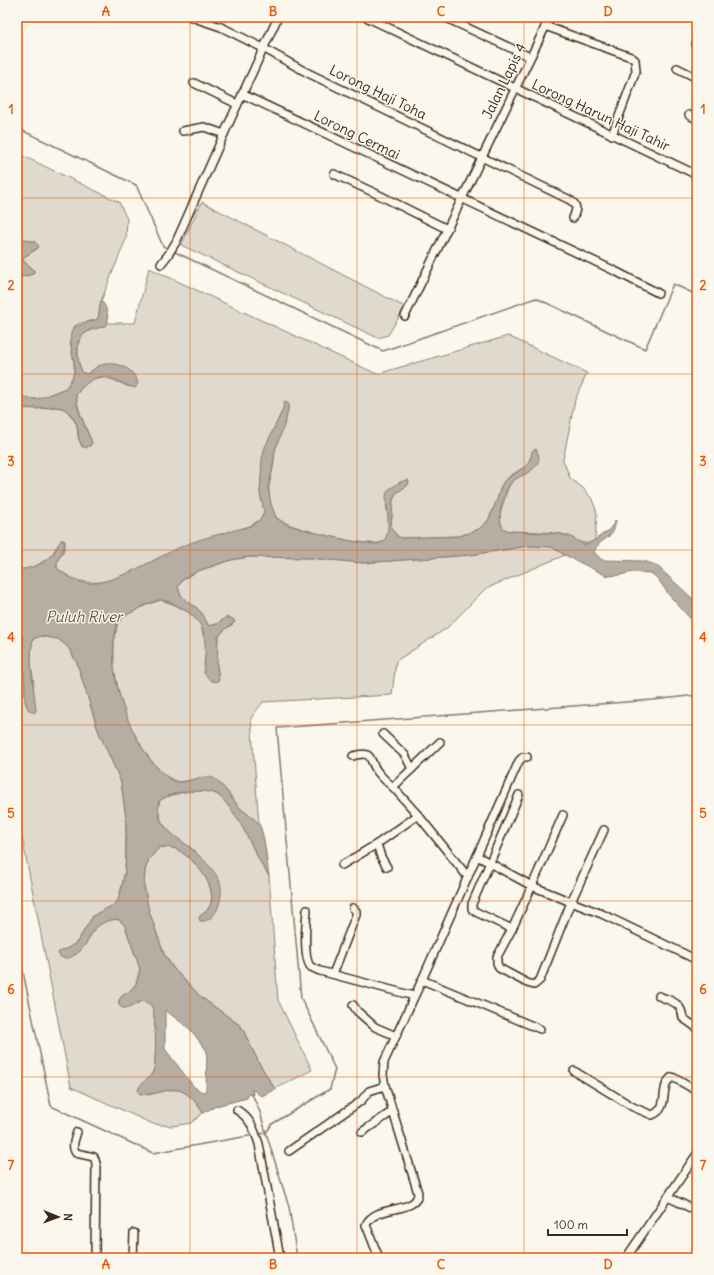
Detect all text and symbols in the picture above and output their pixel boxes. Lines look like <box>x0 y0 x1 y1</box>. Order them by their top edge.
text: A <box>102 3 111 20</box>
text: B <box>269 3 278 20</box>
text: C <box>437 3 446 20</box>
text: D <box>603 3 613 20</box>
street label: Jalan Lapis 4 <box>478 40 530 122</box>
street label: Lorong Haji Toha <box>326 61 430 123</box>
street label: Lorong Harun Haji Tahir <box>529 75 673 155</box>
text: 1 <box>8 101 14 118</box>
text: 1 <box>700 101 706 118</box>
street label: Lorong Cermai <box>311 106 403 164</box>
text: 2 <box>7 277 15 294</box>
text: 2 <box>699 277 707 294</box>
text: 3 <box>7 453 15 470</box>
text: 3 <box>699 453 707 470</box>
water label: Puluh River <box>46 607 124 626</box>
text: 4 <box>7 629 15 646</box>
text: 4 <box>699 629 707 646</box>
text: 5 <box>7 805 15 822</box>
text: 5 <box>699 805 707 822</box>
text: 6 <box>7 981 15 998</box>
text: 6 <box>699 981 707 998</box>
text: 7 <box>8 1157 15 1174</box>
text: 7 <box>700 1157 707 1174</box>
north arrow <box>38 1197 78 1237</box>
scale bar <box>548 1211 627 1237</box>
text: N <box>61 1213 75 1221</box>
text: 100 m <box>554 1217 588 1232</box>
text: A <box>102 1256 111 1273</box>
text: B <box>269 1256 278 1273</box>
text: C <box>437 1256 446 1273</box>
text: D <box>603 1256 613 1273</box>

